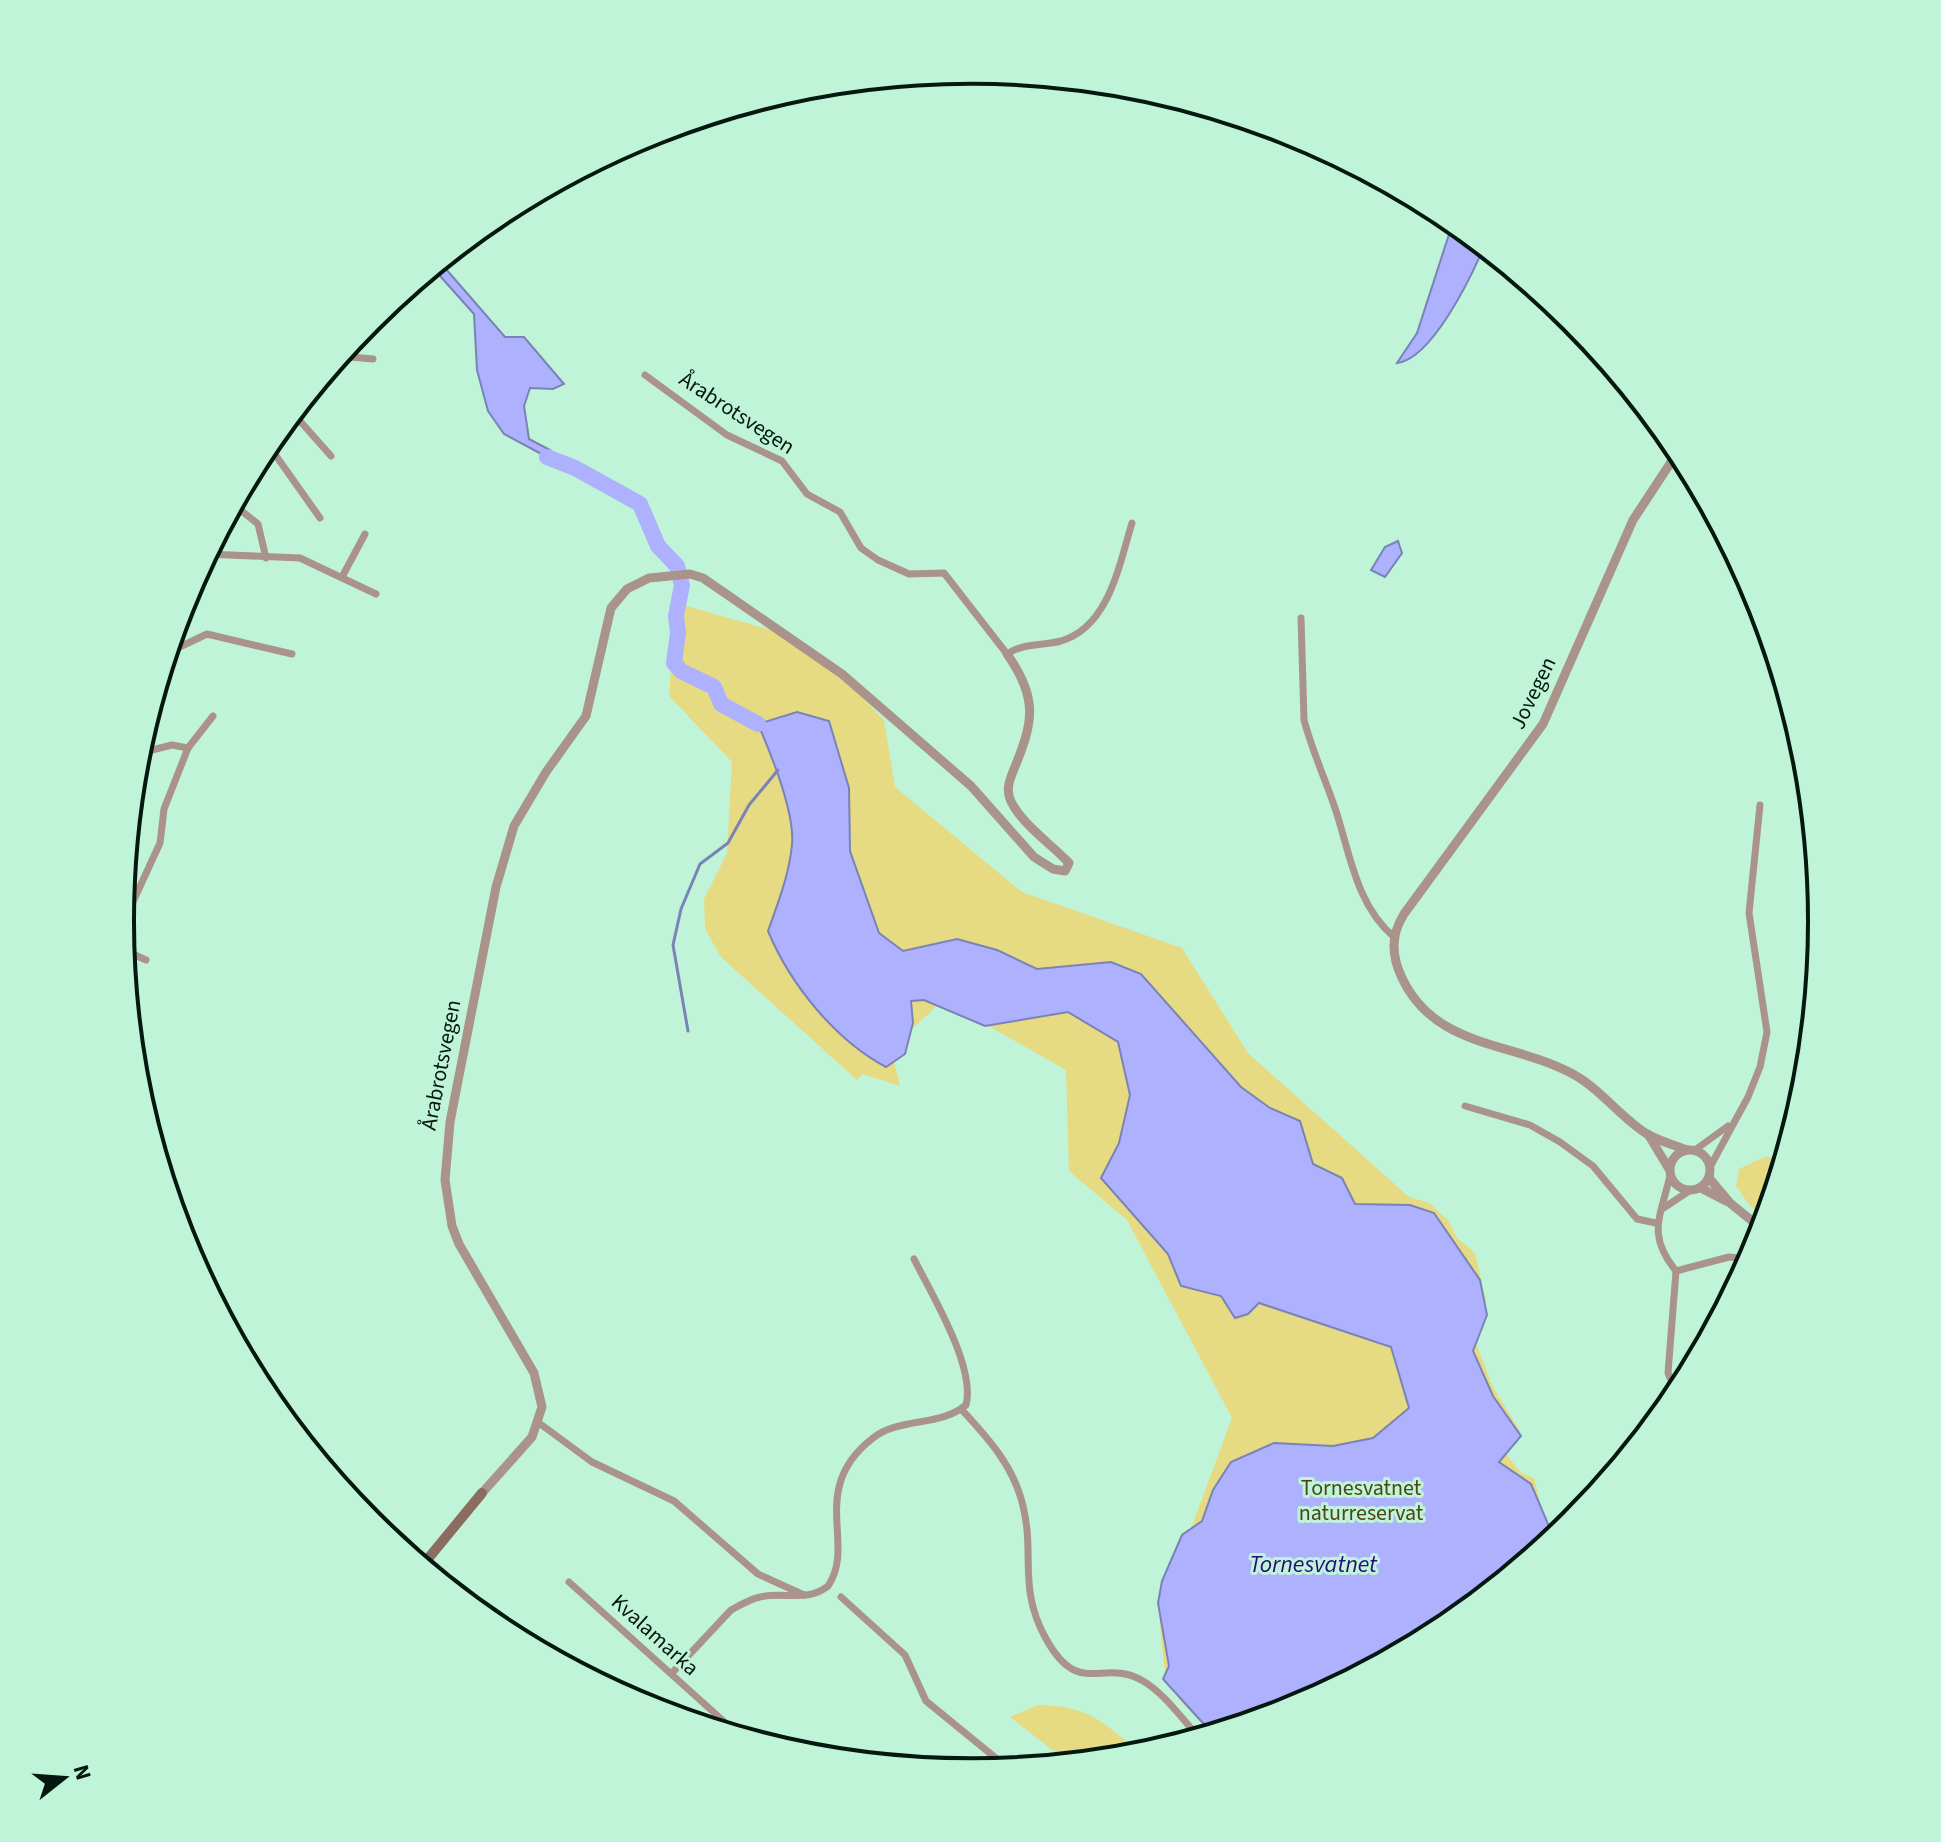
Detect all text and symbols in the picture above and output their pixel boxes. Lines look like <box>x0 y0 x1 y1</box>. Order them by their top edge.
street label: Årabrotsvegen <box>673 364 801 462</box>
street label: Jovegen <box>1502 651 1564 735</box>
street label: Årabrotsvegen <box>413 997 469 1133</box>
park label: Tornesvatnet naturreservat <box>1299 1472 1424 1529</box>
water label: Tornesvatnet <box>1249 1547 1378 1582</box>
street label: Kvalamarka <box>604 1587 706 1683</box>
north arrow <box>24 1738 104 1818</box>
text: N <box>65 1761 100 1784</box>

